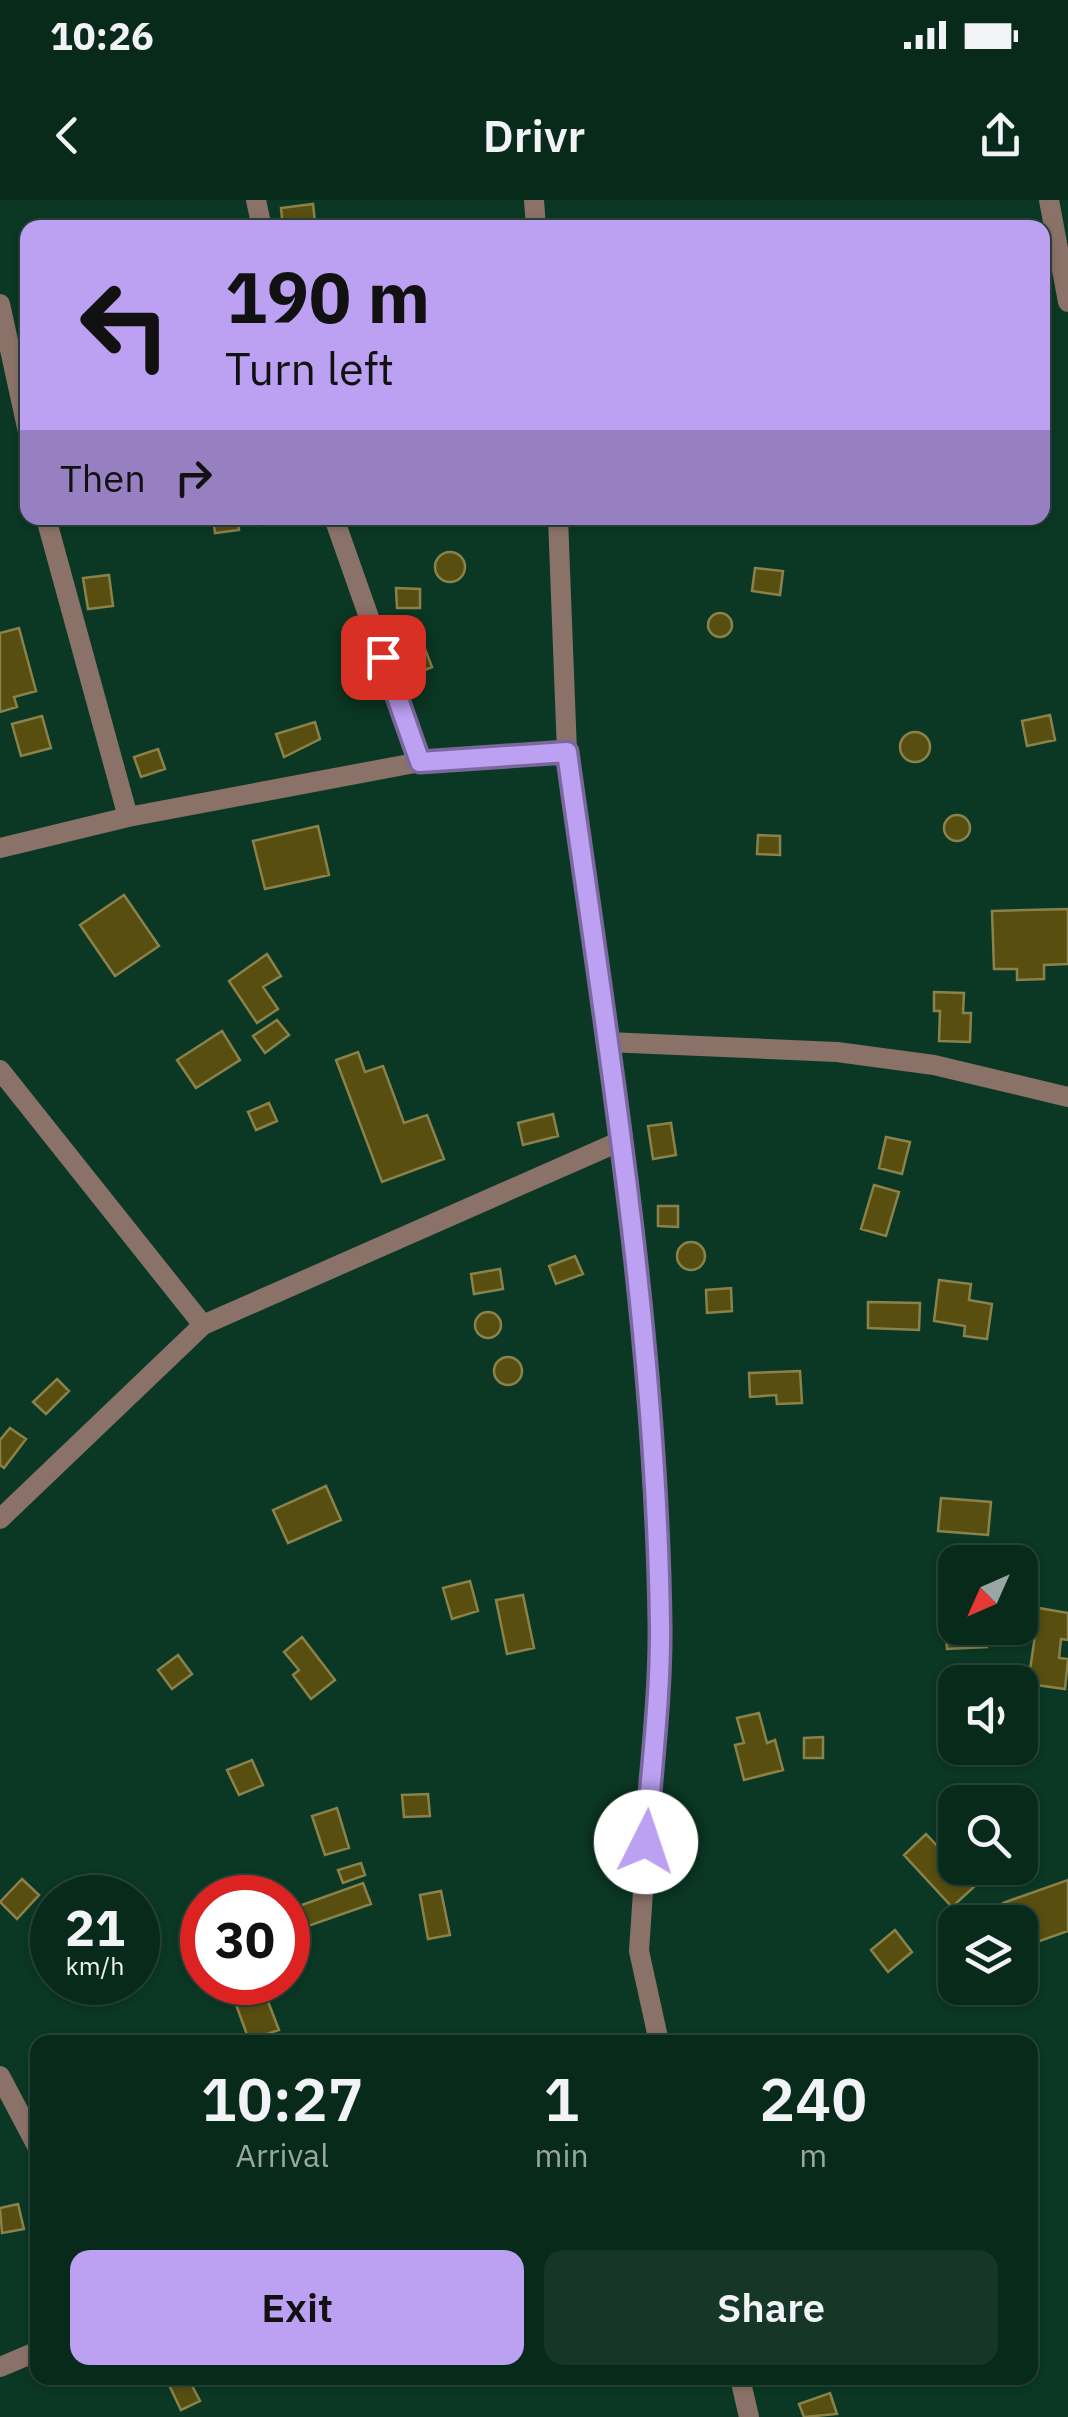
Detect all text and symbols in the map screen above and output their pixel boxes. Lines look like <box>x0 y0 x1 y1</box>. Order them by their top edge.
text: 10:26 <box>50 11 154 60</box>
text: Drivr <box>483 106 585 164</box>
icon: back <box>40 108 95 163</box>
icon: share <box>973 108 1028 163</box>
text: 190 m <box>225 251 430 342</box>
icon: left <box>60 260 190 390</box>
text: Turn left <box>225 339 394 397</box>
icon: right <box>166 450 221 505</box>
text: Then <box>60 453 146 502</box>
pin <box>341 615 426 700</box>
icon: arrive <box>356 630 411 685</box>
north arrow <box>938 1545 1038 1645</box>
map controls <box>938 1545 1038 2005</box>
button: sound <box>938 1665 1038 1765</box>
button: search <box>938 1785 1038 1885</box>
position arrow <box>594 1790 698 1894</box>
speed limit sign: 30 <box>180 1875 310 2005</box>
text: 21 <box>65 1895 125 1960</box>
button: layers <box>938 1905 1038 2005</box>
text: km/h <box>66 1949 124 1982</box>
text: 10:27 <box>201 2059 364 2138</box>
text: 1 <box>544 2059 580 2138</box>
text: 240 <box>759 2059 867 2138</box>
text: Arrival <box>236 2134 329 2176</box>
text: min <box>534 2134 589 2176</box>
text: m <box>799 2134 827 2176</box>
button: Exit <box>70 2250 524 2365</box>
button: Share <box>544 2250 998 2365</box>

